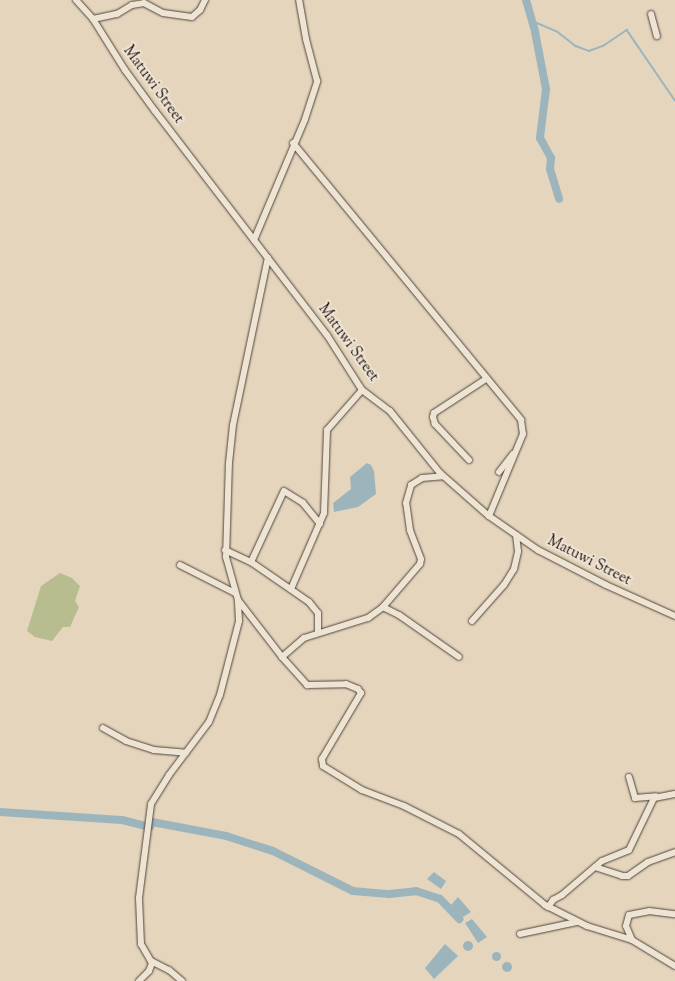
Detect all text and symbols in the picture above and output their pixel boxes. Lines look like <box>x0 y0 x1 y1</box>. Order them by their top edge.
street label: Matuwi Street <box>119 43 187 127</box>
street label: Matuwi Street <box>314 301 382 385</box>
street label: Matuwi Street <box>544 532 634 590</box>

